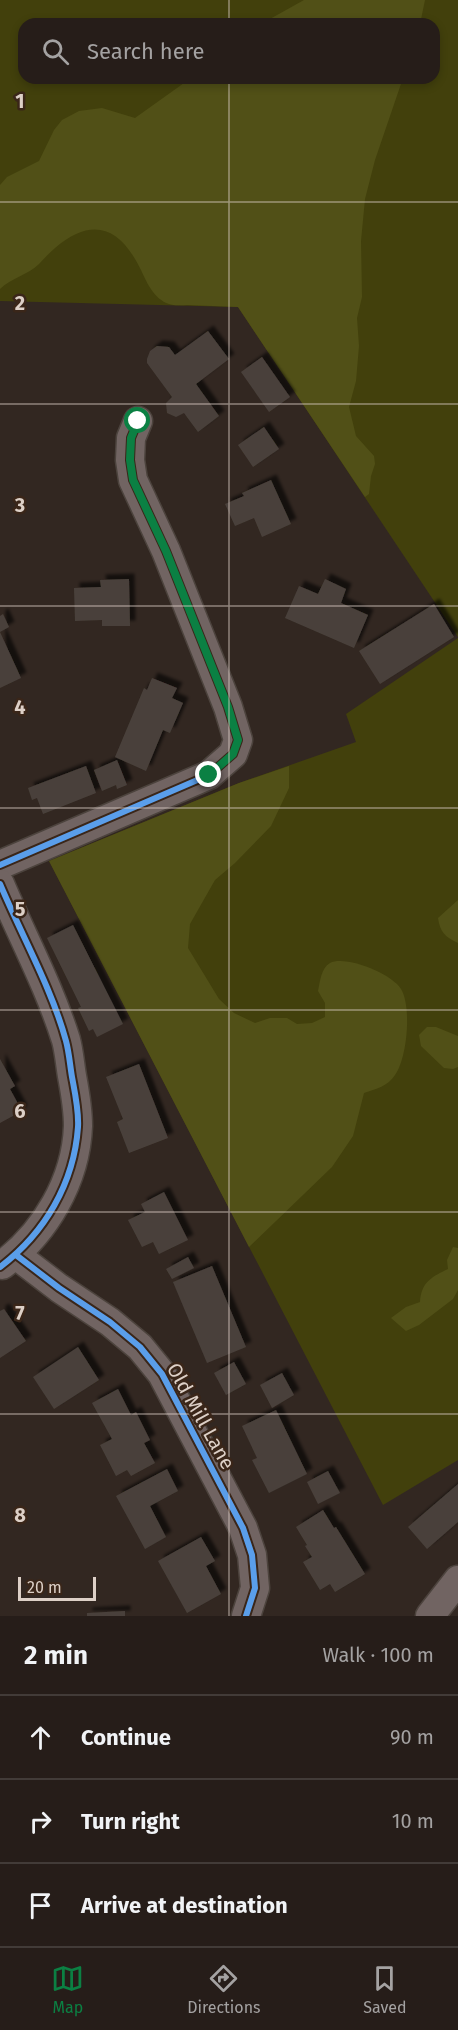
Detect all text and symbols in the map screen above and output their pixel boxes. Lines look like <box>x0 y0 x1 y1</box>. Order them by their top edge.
search box <box>18 18 440 84</box>
icon: search <box>39 35 72 68</box>
text: Search here <box>87 38 205 65</box>
text: 1 <box>15 89 25 113</box>
text: 2 <box>15 291 25 315</box>
route start <box>124 407 150 433</box>
text: 3 <box>14 493 25 517</box>
text: 4 <box>14 695 26 719</box>
route end <box>195 761 221 787</box>
text: 5 <box>15 897 26 921</box>
text: 6 <box>14 1099 26 1123</box>
text: 7 <box>15 1301 25 1325</box>
street label: Old Mill Lane <box>162 1358 240 1474</box>
text: 8 <box>14 1503 26 1527</box>
scale bar <box>18 1574 96 1602</box>
text: 20 m <box>27 1578 62 1597</box>
text: 2 min <box>24 1640 88 1671</box>
text: Walk · 100 m <box>322 1643 434 1667</box>
icon: ahead <box>24 1721 57 1754</box>
text: Continue <box>81 1724 171 1751</box>
text: 90 m <box>390 1725 434 1749</box>
icon: right <box>24 1805 57 1838</box>
text: Turn right <box>81 1808 180 1835</box>
text: 10 m <box>392 1809 434 1833</box>
icon: arrive <box>24 1889 57 1922</box>
text: Arrive at destination <box>81 1892 288 1919</box>
tab: Map <box>51 1962 84 2017</box>
tab: Directions <box>187 1962 261 2017</box>
tab: Saved <box>363 1962 407 2017</box>

